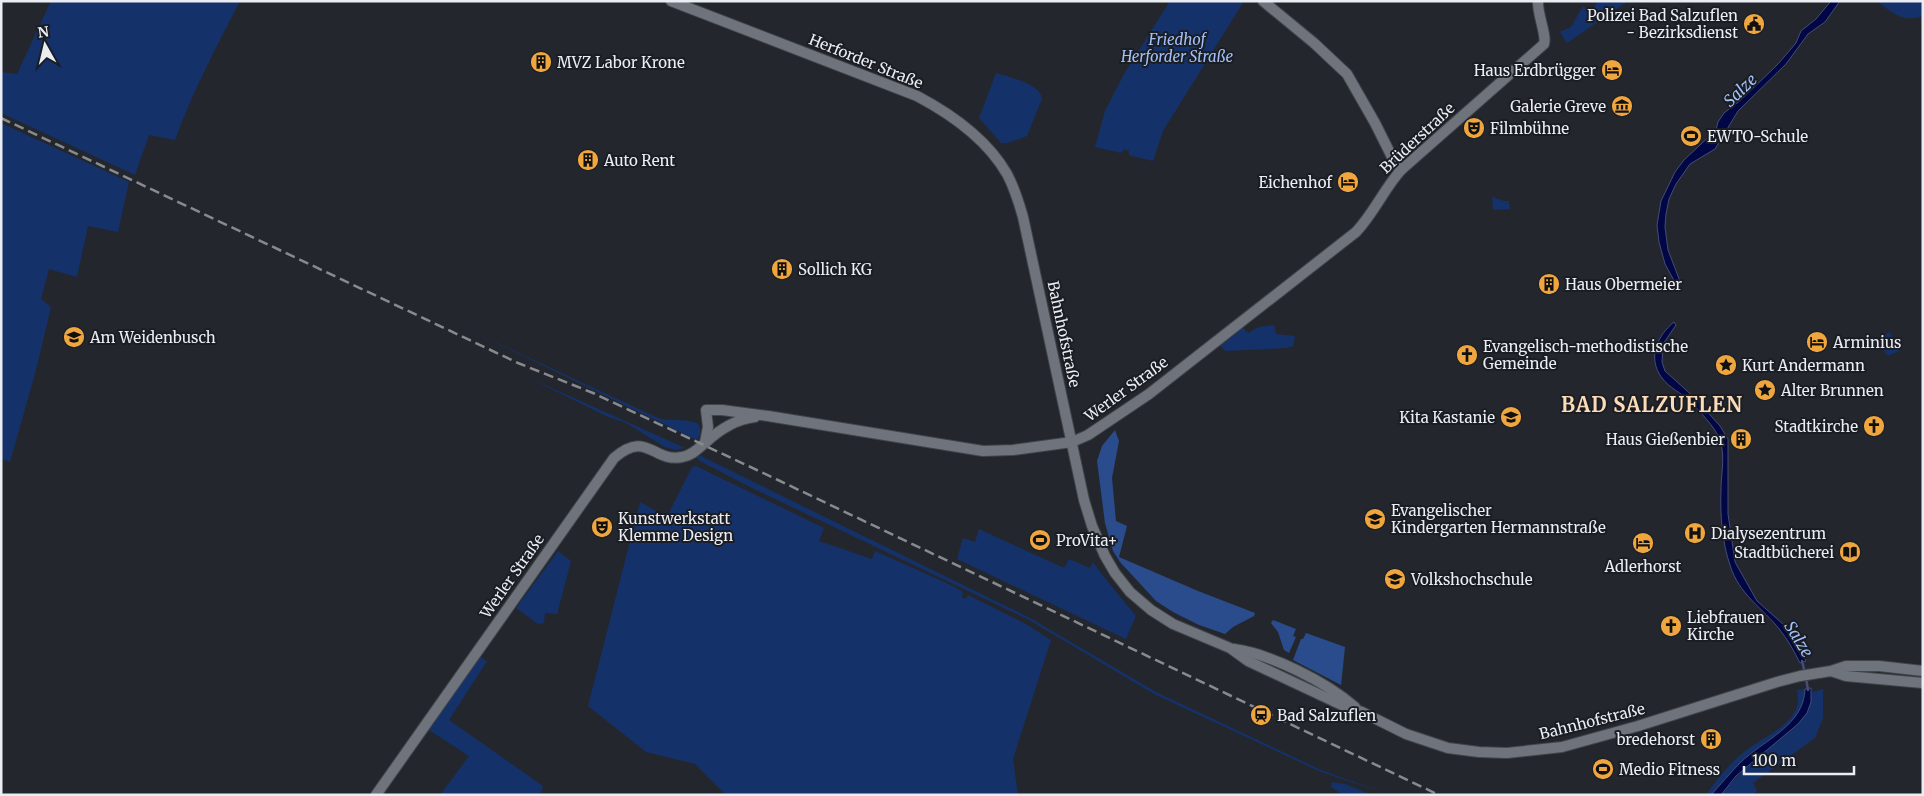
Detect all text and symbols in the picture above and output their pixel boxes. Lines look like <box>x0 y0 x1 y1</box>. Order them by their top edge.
place label: Polizei Bad Salzuflen - Bezirksdienst <box>1587 6 1738 42</box>
public building icon: Polizei Bad Salzuflen - Bezirksdienst <box>1742 12 1766 36</box>
north arrow <box>20 20 70 70</box>
text: N <box>36 22 50 42</box>
street label: Herforder Straße <box>806 29 926 93</box>
park label: Friedhof Herforder Straße <box>1120 30 1233 66</box>
building icon: MVZ Labor Krone <box>529 50 553 74</box>
place label: MVZ Labor Krone <box>557 53 685 72</box>
hotel icon: Haus Erdbrügger <box>1600 58 1624 82</box>
place label: Haus Erdbrügger <box>1474 61 1596 80</box>
water label: Salze <box>1719 69 1761 111</box>
museum icon: Galerie Greve <box>1610 94 1634 118</box>
place label: Galerie Greve <box>1510 97 1606 116</box>
street label: Brüderstraße <box>1376 98 1458 177</box>
theatre icon: Filmbühne <box>1462 116 1486 140</box>
place label: Filmbühne <box>1490 119 1569 138</box>
sports icon: EWTO-Schule <box>1679 124 1703 148</box>
place label: EWTO-Schule <box>1707 127 1808 146</box>
building icon: Auto Rent <box>576 148 600 172</box>
place label: Auto Rent <box>603 151 675 170</box>
hotel icon: Eichenhof <box>1336 170 1360 194</box>
place label: Eichenhof <box>1259 173 1333 192</box>
building icon: Sollich KG <box>770 257 794 281</box>
place label: Sollich KG <box>798 260 872 279</box>
building icon: Haus Obermeier <box>1537 272 1561 296</box>
place label: Haus Obermeier <box>1565 275 1682 294</box>
street label: Bahnhofstraße <box>1043 279 1085 389</box>
school or university icon: Am Weidenbusch <box>62 325 86 349</box>
place label: Am Weidenbusch <box>89 328 216 347</box>
hotel icon: Arminius <box>1805 330 1829 354</box>
place label: Arminius <box>1832 333 1901 352</box>
place label: Evangelisch-methodistische Gemeinde <box>1483 337 1688 373</box>
church icon: Evangelisch-methodistische Gemeinde <box>1455 343 1479 367</box>
street label: Werler Straße <box>1080 352 1172 426</box>
place icon: Kurt Andermann <box>1714 353 1738 377</box>
place label: Kurt Andermann <box>1742 356 1865 375</box>
place icon: Alter Brunnen <box>1753 378 1777 402</box>
place label: Alter Brunnen <box>1780 381 1884 400</box>
district label: BAD SALZUFLEN <box>1561 392 1743 417</box>
school or university icon: Kita Kastanie <box>1499 405 1523 429</box>
place label: Kita Kastanie <box>1399 408 1495 427</box>
church icon: Stadtkirche <box>1862 414 1886 438</box>
place label: Stadtkirche <box>1774 417 1858 436</box>
building icon: Haus Gießenbier <box>1729 427 1753 451</box>
place label: Haus Gießenbier <box>1606 430 1725 449</box>
place label: Evangelischer Kindergarten Hermannstraße <box>1391 501 1606 537</box>
school or university icon: Evangelischer Kindergarten Hermannstraße <box>1363 507 1387 531</box>
place label: Kunstwerkstatt Klemme Design <box>618 509 733 545</box>
theatre icon: Kunstwerkstatt Klemme Design <box>590 515 614 539</box>
hospital icon: Dialysezentrum <box>1683 521 1707 545</box>
place label: Dialysezentrum <box>1711 524 1826 543</box>
sports icon: ProVita+ <box>1028 528 1052 552</box>
street label: Werler Straße <box>475 530 548 623</box>
place label: ProVita+ <box>1056 531 1118 550</box>
hotel icon: Adlerhorst <box>1631 531 1655 555</box>
library icon: Stadtbücherei <box>1838 540 1862 564</box>
place label: Stadtbücherei <box>1734 543 1834 562</box>
place label: Adlerhorst <box>1604 557 1682 576</box>
school or university icon: Volkshochschule <box>1383 567 1407 591</box>
place label: Volkshochschule <box>1410 570 1533 589</box>
place label: Liebfrauen Kirche <box>1687 608 1765 644</box>
church icon: Liebfrauen Kirche <box>1659 614 1683 638</box>
water label: Salze <box>1780 617 1818 661</box>
street label: Bahnhofstraße <box>1537 699 1647 743</box>
station icon: Bad Salzuflen <box>1249 703 1273 727</box>
place label: Bad Salzuflen <box>1277 706 1376 725</box>
building icon: bredehorst <box>1699 727 1723 751</box>
place label: bredehorst <box>1615 730 1695 749</box>
scale bar <box>1744 744 1854 776</box>
text: 100 m <box>1752 751 1796 770</box>
sports icon: Medio Fitness <box>1591 757 1615 781</box>
place label: Medio Fitness <box>1619 760 1720 779</box>

